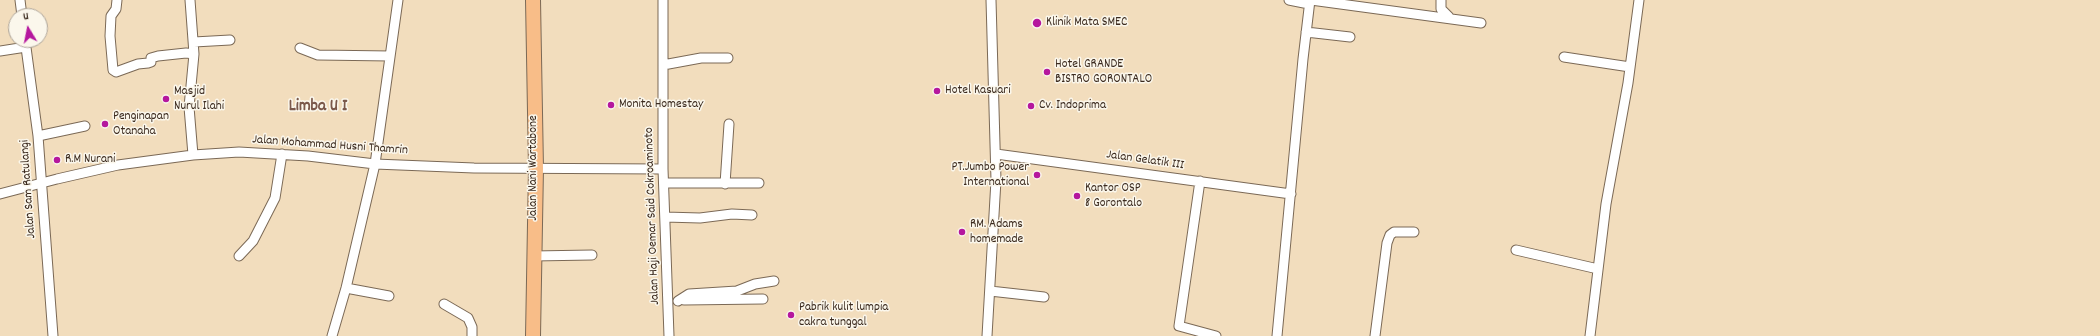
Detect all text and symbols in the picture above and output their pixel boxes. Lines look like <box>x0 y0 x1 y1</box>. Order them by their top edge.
north arrow <box>8 8 48 48</box>
text: U <box>22 9 30 26</box>
place label: Klinik Mata SMEC <box>1046 15 1127 31</box>
marker: Klinik Mata SMEC <box>1031 17 1043 29</box>
place label: Hotel GRANDE BISTRO GORONTALO <box>1055 57 1152 88</box>
marker: Hotel GRANDE BISTRO GORONTALO <box>1042 67 1052 77</box>
place label: Hotel Kasuari <box>945 83 1011 99</box>
place label: Masjid Nurul Ilahi <box>174 84 224 115</box>
marker: Hotel Kasuari <box>932 86 942 96</box>
marker: Masjid Nurul Ilahi <box>161 94 171 104</box>
place label: Monita Homestay <box>619 97 703 113</box>
district label: Limba U I <box>289 98 347 118</box>
place label: Cv. Indoprima <box>1039 98 1106 114</box>
marker: Monita Homestay <box>606 100 616 110</box>
marker: Cv. Indoprima <box>1026 101 1036 111</box>
place label: Penginapan Otanaha <box>113 109 169 140</box>
street label: Jalan Nani Wartabone <box>526 115 542 221</box>
marker: Penginapan Otanaha <box>100 119 110 129</box>
street label: Jalan Haji Oemar Said Cokroaminoto <box>642 127 664 305</box>
street label: Jalan Mohammad Husni Thamrin <box>252 133 408 159</box>
street label: Jalan Sam Ratulangi <box>18 139 40 239</box>
street label: Jalan Gelatik III <box>1105 148 1185 174</box>
place label: R.M Nurani <box>65 152 115 168</box>
marker: R.M Nurani <box>52 155 62 165</box>
place label: PT.Jumbo Power International <box>951 160 1029 191</box>
marker: PT.Jumbo Power International <box>1032 170 1042 180</box>
place label: Kantor OSP 8 Gorontalo <box>1085 181 1142 212</box>
marker: Kantor OSP 8 Gorontalo <box>1072 191 1082 201</box>
place label: RM. Adams homemade <box>970 217 1023 248</box>
marker: RM. Adams homemade <box>957 227 967 237</box>
place label: Pabrik kulit lumpia cakra tunggal <box>799 300 888 331</box>
marker: Pabrik kulit lumpia cakra tunggal <box>786 310 796 320</box>

